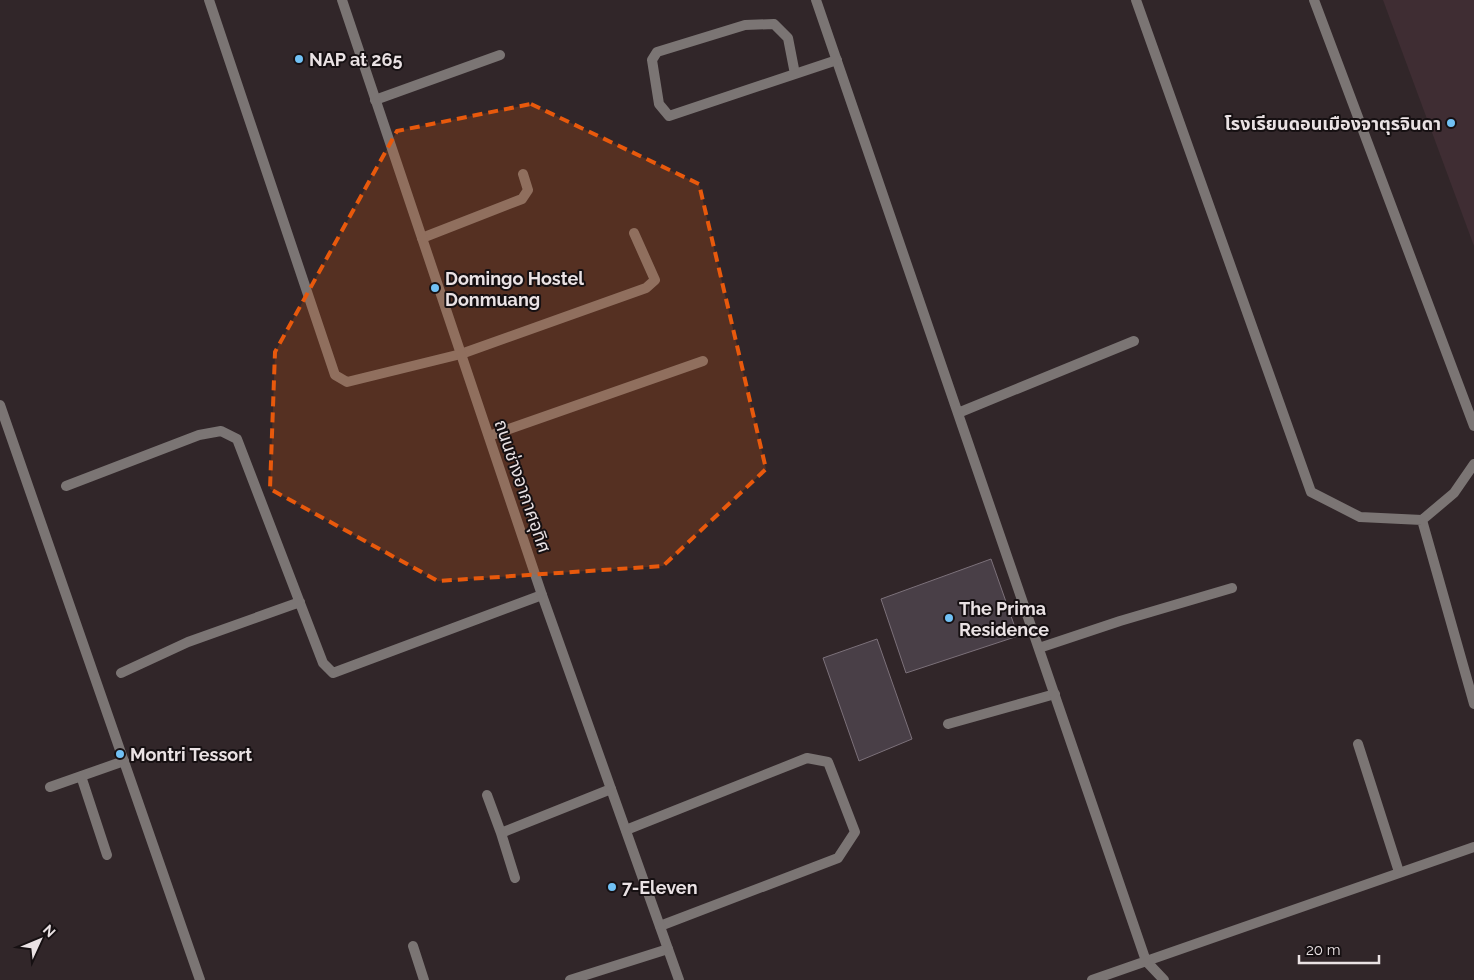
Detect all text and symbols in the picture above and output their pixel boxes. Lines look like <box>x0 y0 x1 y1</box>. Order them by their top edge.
place label: NAP at 265 <box>309 49 402 70</box>
marker: NAP at 265 <box>293 53 305 65</box>
place label: โรงเรียนดอนเมืองจาตุรจินดา <box>1225 113 1441 135</box>
marker: โรงเรียนดอนเมืองจาตุรจินดา <box>1445 117 1457 129</box>
place label: Domingo Hostel Donmuang <box>445 268 584 310</box>
marker: Domingo Hostel Donmuang <box>429 282 441 294</box>
street label: ถนนช่างอากาศอุทิศ <box>489 417 556 556</box>
place label: The Prima Residence <box>959 598 1049 640</box>
marker: The Prima Residence <box>943 612 955 624</box>
place label: Montri Tessort <box>130 744 252 765</box>
marker: Montri Tessort <box>114 748 126 760</box>
place label: 7-Eleven <box>622 877 698 898</box>
marker: 7-Eleven <box>606 881 618 893</box>
north arrow <box>15 915 65 965</box>
text: N <box>40 922 59 940</box>
scale bar <box>1299 932 1379 964</box>
text: 20 m <box>1306 941 1341 959</box>

